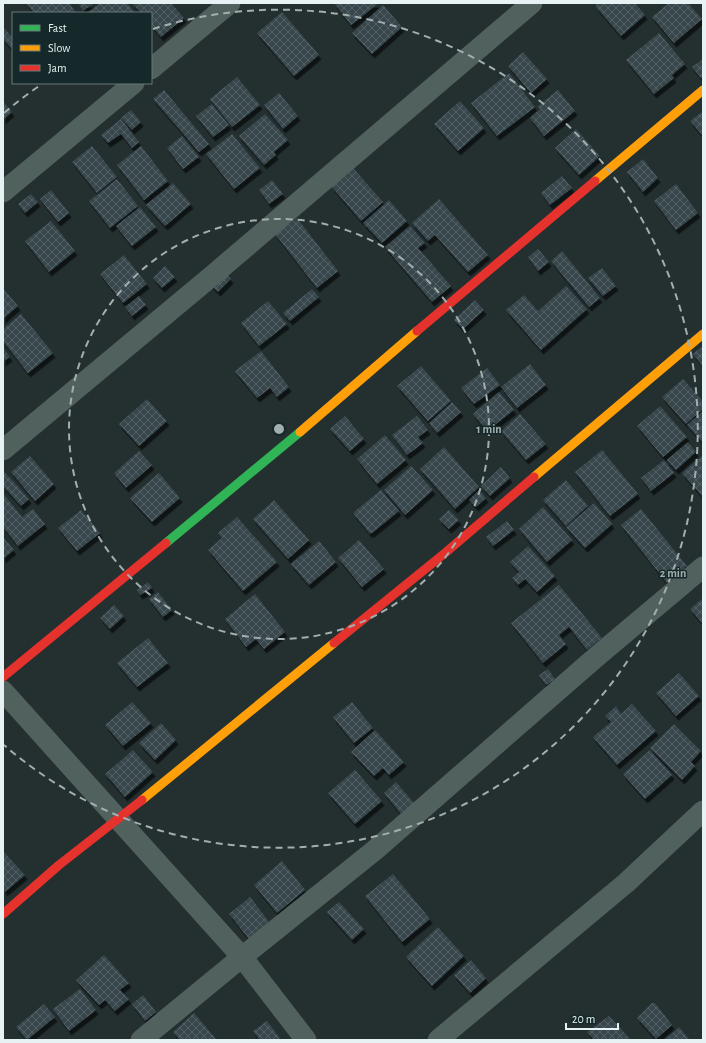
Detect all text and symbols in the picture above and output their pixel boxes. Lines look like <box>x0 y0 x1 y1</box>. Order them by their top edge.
legend <box>12 12 152 84</box>
text: Fast <box>48 22 67 34</box>
text: Slow <box>48 42 70 54</box>
text: Jam <box>48 62 67 74</box>
centre of rings <box>272 422 286 436</box>
text: 1 min <box>476 423 502 435</box>
text: 2 min <box>660 567 686 579</box>
scale bar <box>566 1005 618 1031</box>
text: 20 m <box>572 1013 595 1025</box>

